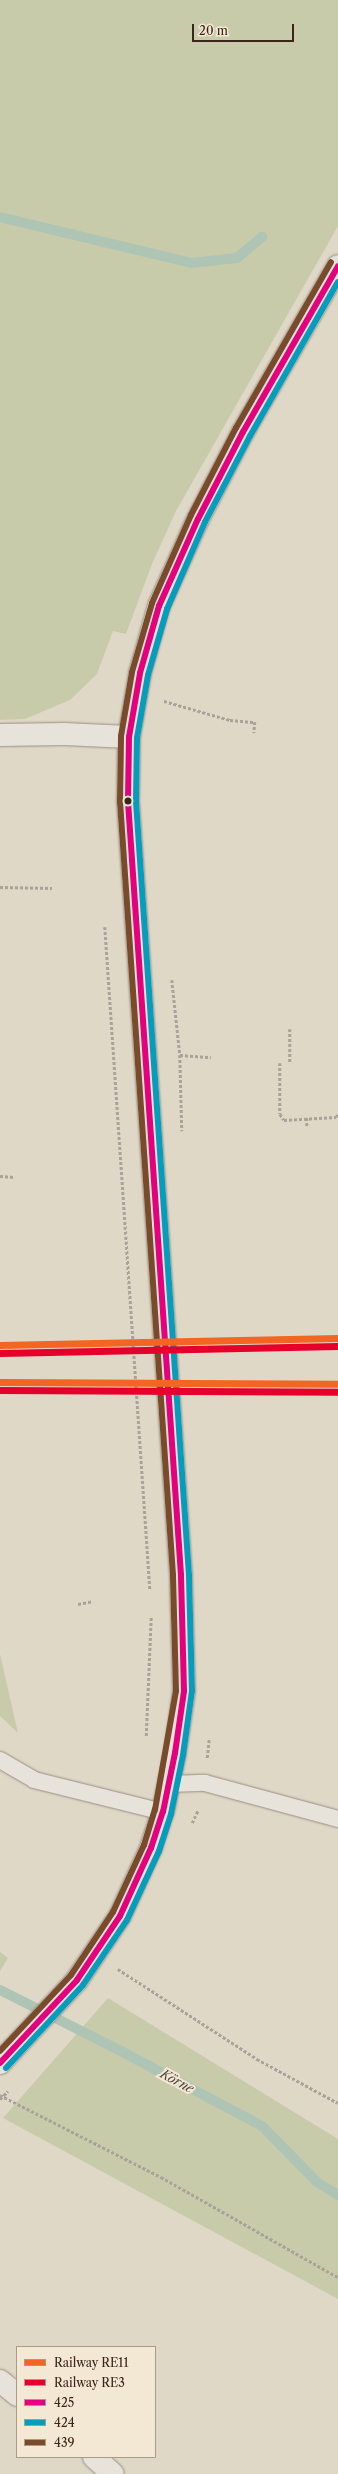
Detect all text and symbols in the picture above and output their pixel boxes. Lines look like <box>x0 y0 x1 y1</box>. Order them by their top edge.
scale bar <box>194 16 296 42</box>
text: 20 m <box>199 23 228 38</box>
unlabelled marker <box>123 796 133 806</box>
water label: Körne <box>158 2066 196 2096</box>
legend <box>16 2346 156 2458</box>
text: Railway RE11 <box>54 2355 128 2370</box>
text: Railway RE3 <box>54 2375 125 2390</box>
text: 425 <box>54 2395 74 2410</box>
text: 424 <box>54 2415 75 2430</box>
text: 439 <box>54 2435 75 2450</box>

